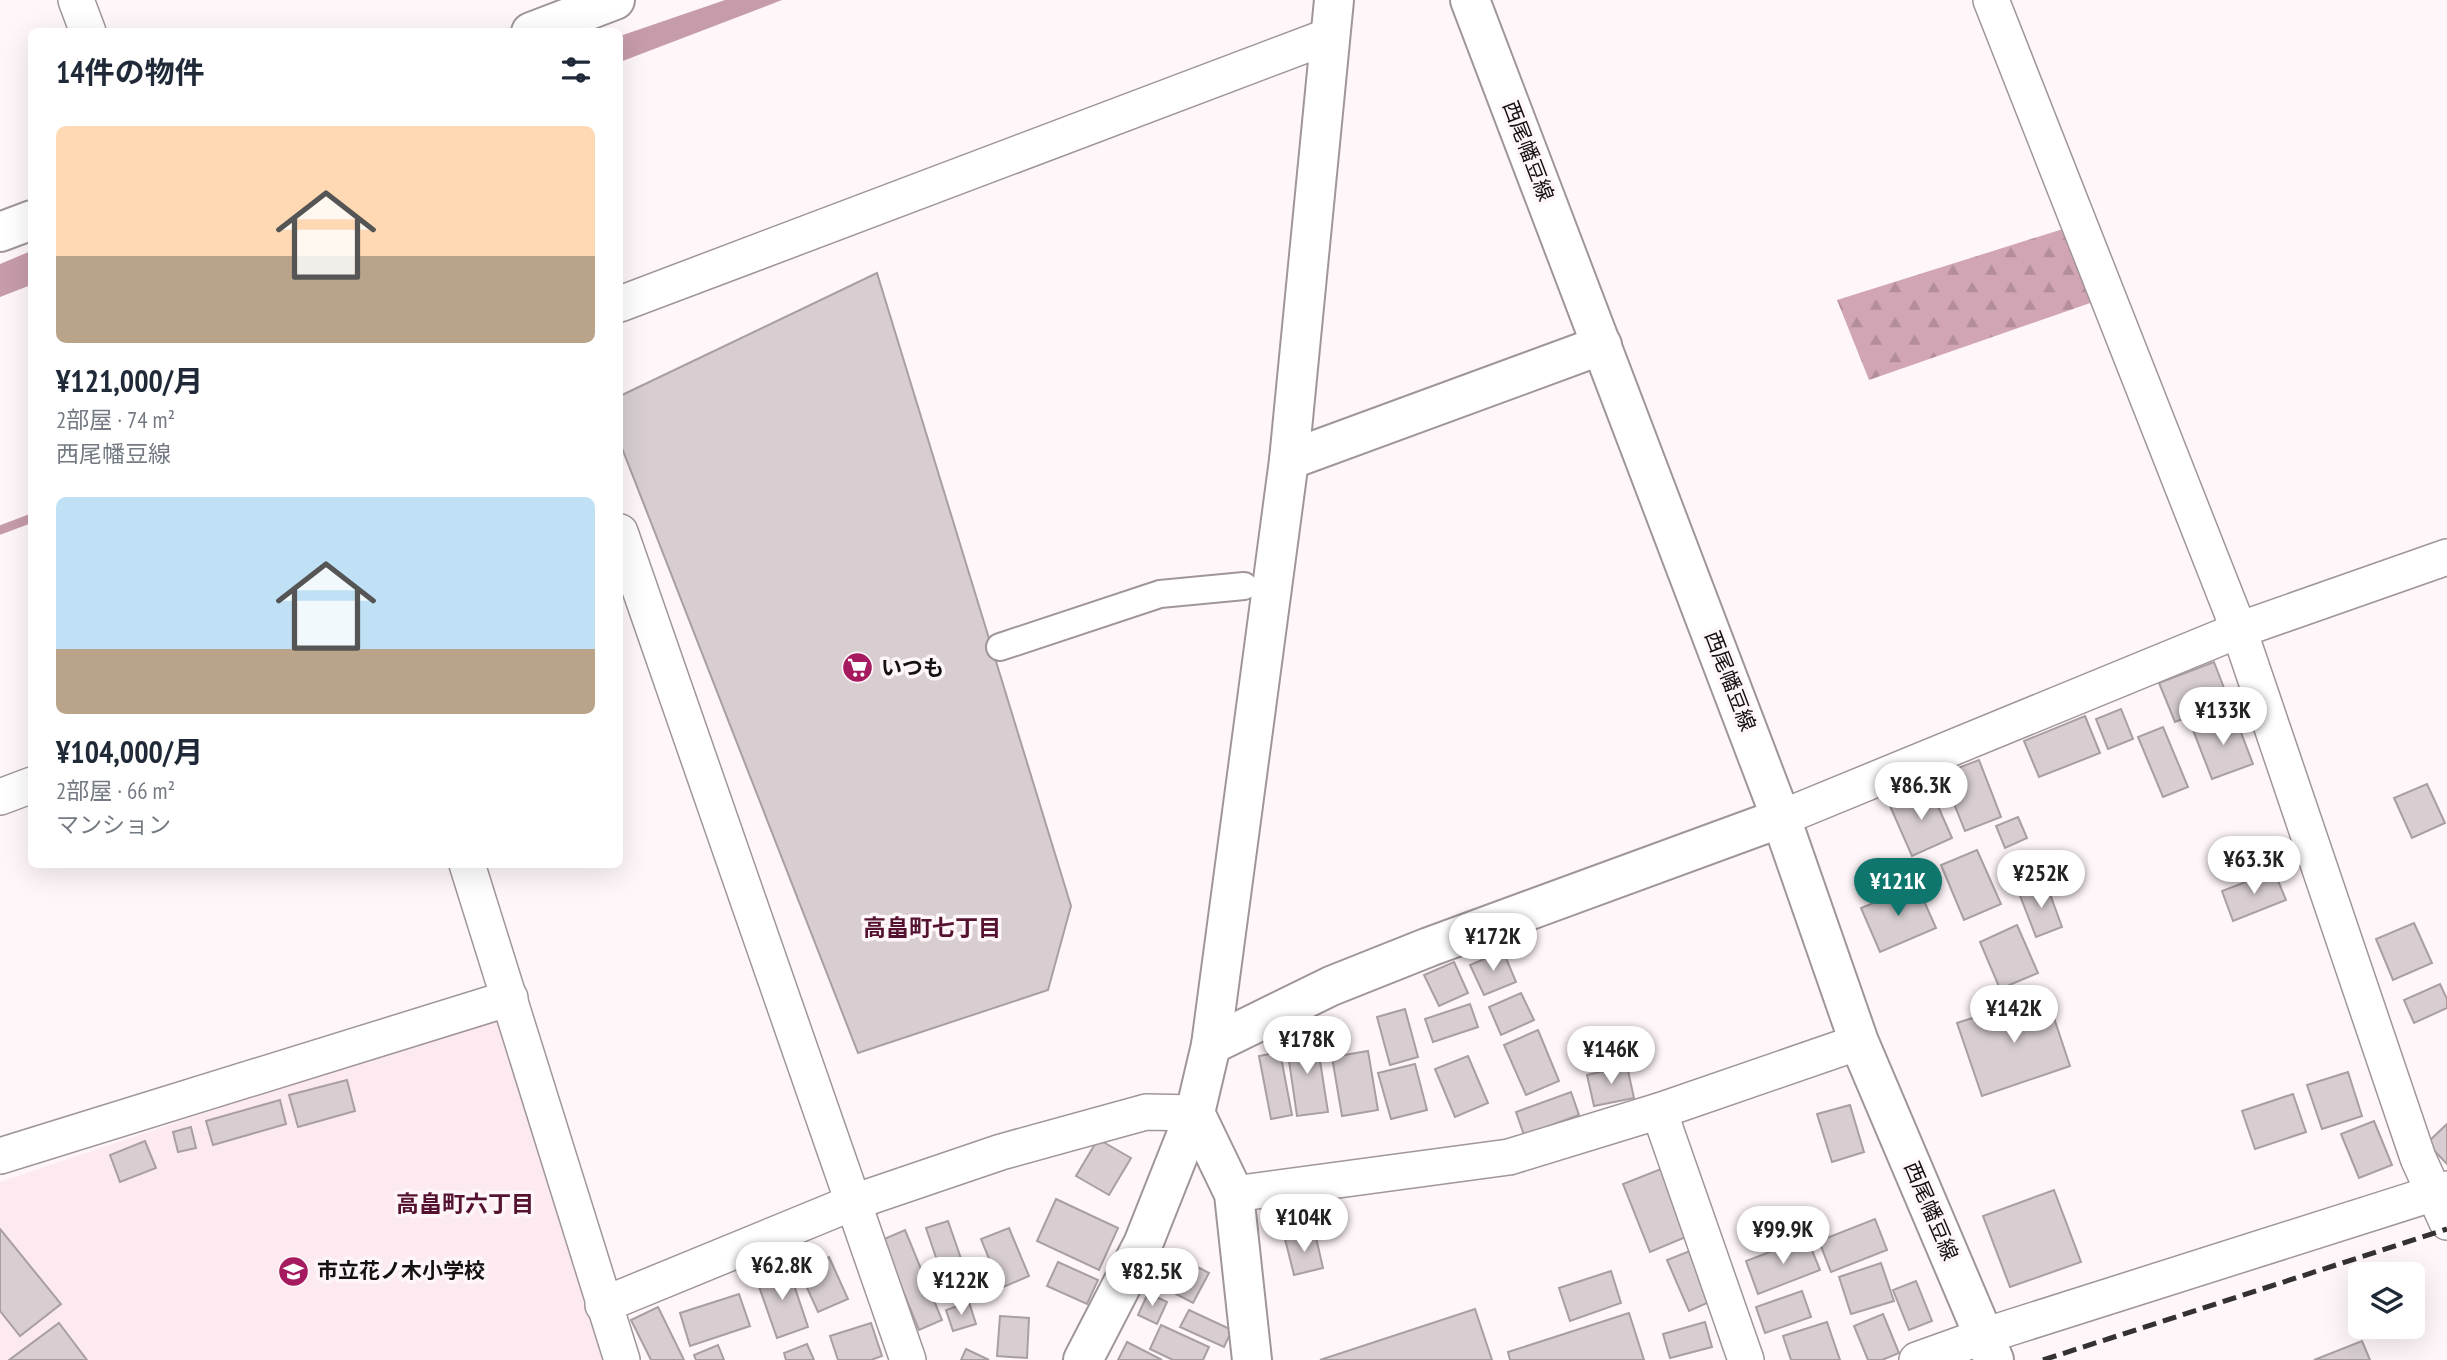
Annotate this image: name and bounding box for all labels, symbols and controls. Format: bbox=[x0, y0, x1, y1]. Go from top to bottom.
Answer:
icon: filters bbox=[557, 51, 595, 89]
text: 14件の物件 bbox=[56, 52, 205, 91]
street label: 西尾幡豆線 bbox=[1497, 97, 1560, 205]
icon: home bbox=[263, 172, 389, 298]
text: ¥121,000/月 bbox=[56, 361, 203, 400]
text: 2部屋 · 74 m² bbox=[56, 405, 175, 434]
text: 西尾幡豆線 bbox=[56, 439, 171, 468]
icon: home bbox=[263, 543, 389, 669]
street label: 西尾幡豆線 bbox=[1699, 627, 1762, 735]
supermarket icon: いつも bbox=[841, 651, 875, 685]
place label: いつも bbox=[881, 654, 944, 681]
pin: ¥133K bbox=[2174, 688, 2272, 747]
text: ¥133K bbox=[2195, 695, 2251, 724]
text: ¥104,000/月 bbox=[56, 732, 203, 771]
pin: ¥86.3K bbox=[1864, 762, 1978, 822]
text: ¥86.3K bbox=[1891, 770, 1951, 799]
text: 2部屋 · 66 m² bbox=[56, 776, 175, 805]
text: マンション bbox=[56, 810, 171, 839]
pin: ¥63.3K bbox=[2197, 836, 2311, 896]
text: ¥63.3K bbox=[2224, 844, 2284, 873]
pin: ¥252K bbox=[1992, 850, 2090, 910]
pin: ¥121K bbox=[1849, 858, 1947, 918]
text: ¥252K bbox=[2013, 858, 2069, 887]
text: ¥121K bbox=[1870, 866, 1926, 895]
district label: 高畠町七丁目 bbox=[863, 913, 1001, 942]
pin: ¥172K bbox=[1444, 914, 1542, 973]
text: ¥172K bbox=[1465, 921, 1521, 950]
pin: ¥142K bbox=[1965, 986, 2063, 1045]
text: ¥142K bbox=[1986, 993, 2042, 1022]
pin: ¥178K bbox=[1258, 1016, 1356, 1076]
text: ¥178K bbox=[1279, 1024, 1335, 1053]
pin: ¥146K bbox=[1562, 1026, 1660, 1086]
text: ¥146K bbox=[1583, 1034, 1639, 1063]
street label: 西尾幡豆線 bbox=[1899, 1157, 1964, 1264]
district label: 高畠町六丁目 bbox=[396, 1189, 534, 1218]
pin: ¥104K bbox=[1255, 1194, 1353, 1254]
text: ¥104K bbox=[1276, 1202, 1332, 1231]
pin: ¥99.9K bbox=[1726, 1206, 1840, 1266]
text: ¥99.9K bbox=[1753, 1214, 1813, 1243]
pin: ¥62.8K bbox=[725, 1242, 839, 1302]
pin: ¥82.5K bbox=[1095, 1248, 1209, 1308]
text: ¥62.8K bbox=[752, 1250, 812, 1279]
school or university icon: 市立花ノ木小学校 bbox=[277, 1254, 311, 1288]
text: ¥82.5K bbox=[1122, 1256, 1182, 1285]
place label: 市立花ノ木小学校 bbox=[317, 1257, 485, 1284]
pin: ¥122K bbox=[912, 1258, 1010, 1317]
map controls bbox=[2348, 1262, 2425, 1339]
button: layers bbox=[2348, 1262, 2425, 1339]
text: ¥122K bbox=[933, 1265, 989, 1294]

